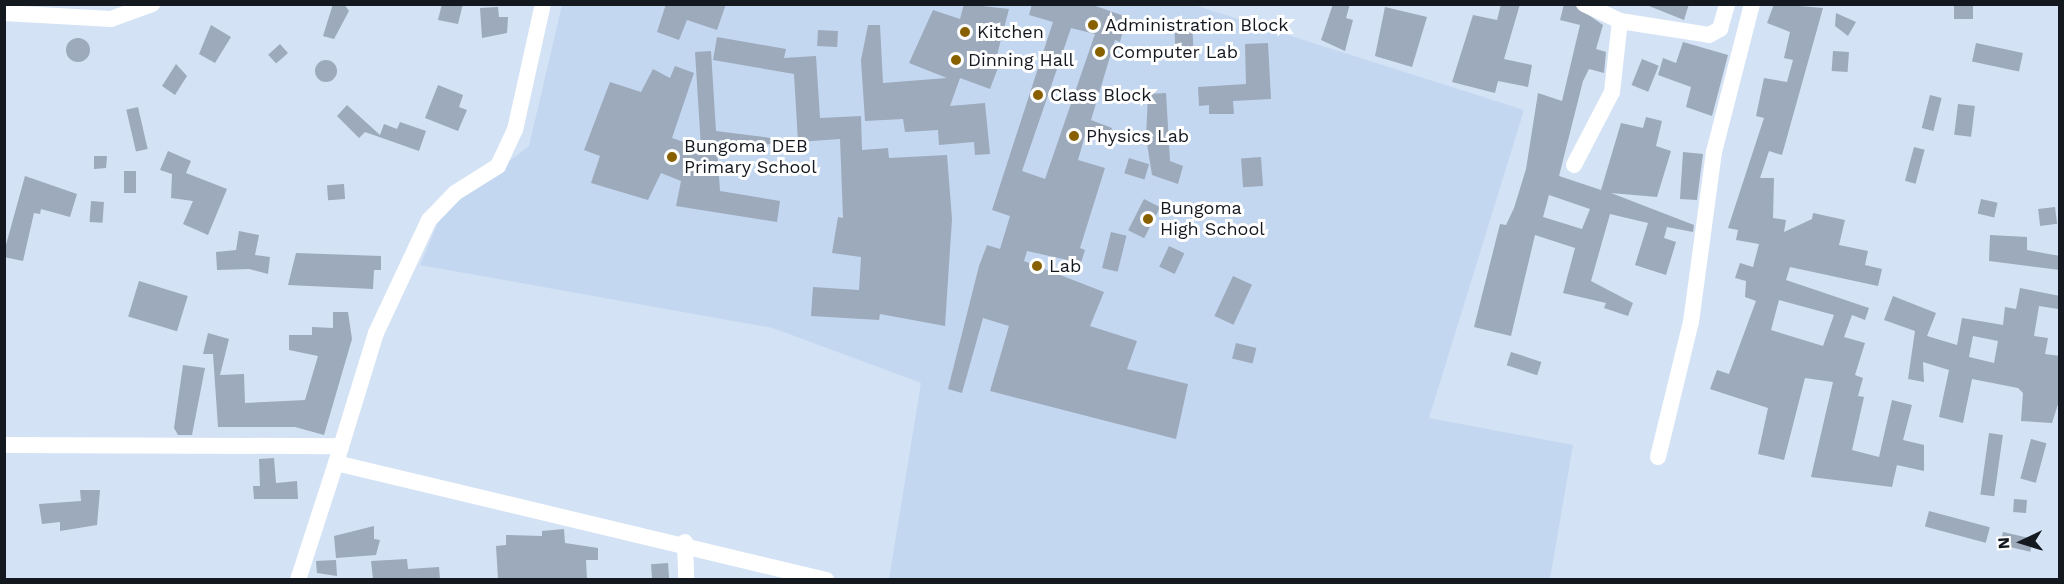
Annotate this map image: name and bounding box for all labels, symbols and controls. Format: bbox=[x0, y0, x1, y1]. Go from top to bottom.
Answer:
place label: Administration Block bbox=[1105, 14, 1289, 36]
marker: Administration Block bbox=[1086, 18, 1100, 32]
place label: Kitchen bbox=[977, 21, 1044, 43]
marker: Kitchen bbox=[958, 25, 972, 39]
place label: Computer Lab bbox=[1112, 41, 1238, 63]
marker: Computer Lab bbox=[1093, 45, 1107, 59]
place label: Dinning Hall bbox=[968, 49, 1074, 71]
marker: Dinning Hall bbox=[949, 53, 963, 67]
place label: Class Block bbox=[1050, 84, 1152, 106]
marker: Class Block bbox=[1031, 88, 1045, 102]
place label: Physics Lab bbox=[1086, 125, 1189, 147]
marker: Physics Lab bbox=[1067, 129, 1081, 143]
place label: Bungoma DEB Primary School bbox=[684, 136, 817, 178]
marker: Bungoma DEB Primary School bbox=[665, 150, 679, 164]
place label: Bungoma High School bbox=[1160, 198, 1265, 240]
marker: Bungoma High School bbox=[1141, 212, 1155, 226]
place label: Lab bbox=[1049, 255, 1081, 277]
marker: Lab bbox=[1030, 259, 1044, 273]
north arrow bbox=[1992, 512, 2052, 572]
text: N bbox=[1994, 537, 2013, 550]

